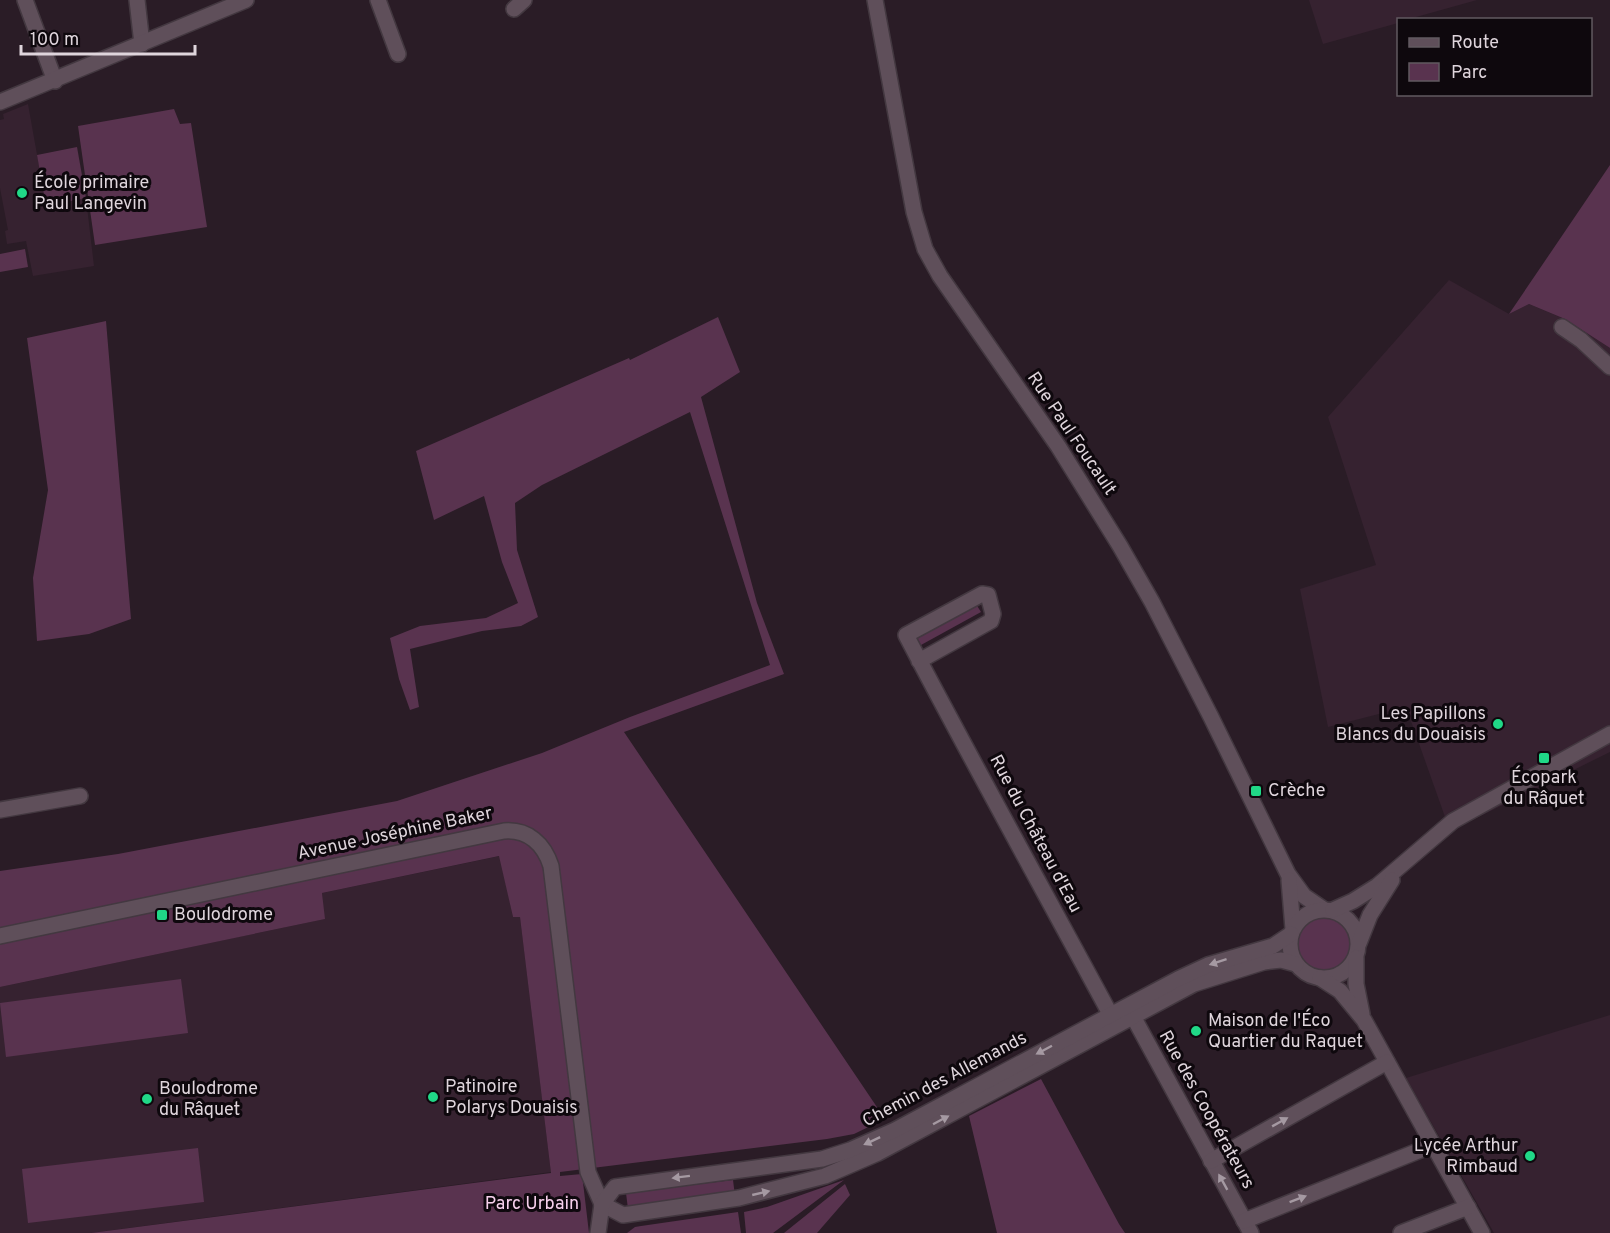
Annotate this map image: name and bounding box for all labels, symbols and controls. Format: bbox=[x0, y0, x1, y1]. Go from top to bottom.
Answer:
scale bar bbox=[21, 18, 195, 56]
legend bbox=[1397, 18, 1592, 96]
text: 100 m bbox=[30, 29, 79, 52]
text: Route bbox=[1451, 32, 1499, 55]
text: Parc bbox=[1451, 62, 1487, 85]
place label: École primaire Paul Langevin bbox=[34, 170, 149, 216]
marker: École primaire Paul Langevin bbox=[15, 186, 29, 200]
street label: Rue Paul Foucault bbox=[1021, 368, 1121, 500]
place label: Les Papillons Blancs du Douaisis bbox=[1336, 703, 1486, 747]
marker: Les Papillons Blancs du Douaisis bbox=[1491, 717, 1505, 731]
street label: Rue du Château d'Eau bbox=[984, 751, 1086, 917]
marker: Écopark du Râquet bbox=[1537, 751, 1551, 765]
place label: Écopark du Râquet bbox=[1503, 765, 1585, 811]
place label: Crèche bbox=[1268, 780, 1325, 803]
marker: Crèche bbox=[1249, 784, 1263, 798]
street label: Avenue Joséphine Baker bbox=[295, 802, 495, 866]
place label: Boulodrome bbox=[174, 904, 273, 927]
marker: Boulodrome bbox=[155, 908, 169, 922]
one-way arrow bbox=[1209, 958, 1227, 968]
place label: Maison de l'Éco Quartier du Raquet bbox=[1208, 1008, 1363, 1054]
marker: Maison de l'Éco Quartier du Raquet bbox=[1189, 1024, 1203, 1038]
street label: Chemin des Allemands bbox=[859, 1027, 1031, 1133]
street label: Rue des Coopérateurs bbox=[1153, 1027, 1259, 1193]
one-way arrow bbox=[1035, 1045, 1052, 1055]
place label: Patinoire Polarys Douaisis bbox=[445, 1076, 578, 1120]
place label: Boulodrome du Râquet bbox=[159, 1078, 258, 1122]
marker: Patinoire Polarys Douaisis bbox=[426, 1090, 440, 1104]
marker: Boulodrome du Râquet bbox=[140, 1092, 154, 1106]
one-way arrow bbox=[933, 1115, 950, 1125]
one-way arrow bbox=[1272, 1117, 1289, 1127]
place label: Lycée Arthur Rimbaud bbox=[1414, 1135, 1518, 1179]
one-way arrow bbox=[863, 1137, 880, 1146]
marker: Lycée Arthur Rimbaud bbox=[1523, 1149, 1537, 1163]
one-way arrow bbox=[671, 1173, 690, 1182]
one-way arrow bbox=[1218, 1173, 1228, 1190]
one-way arrow bbox=[752, 1188, 770, 1198]
park label: Parc Urbain bbox=[485, 1193, 579, 1216]
one-way arrow bbox=[1290, 1193, 1308, 1203]

